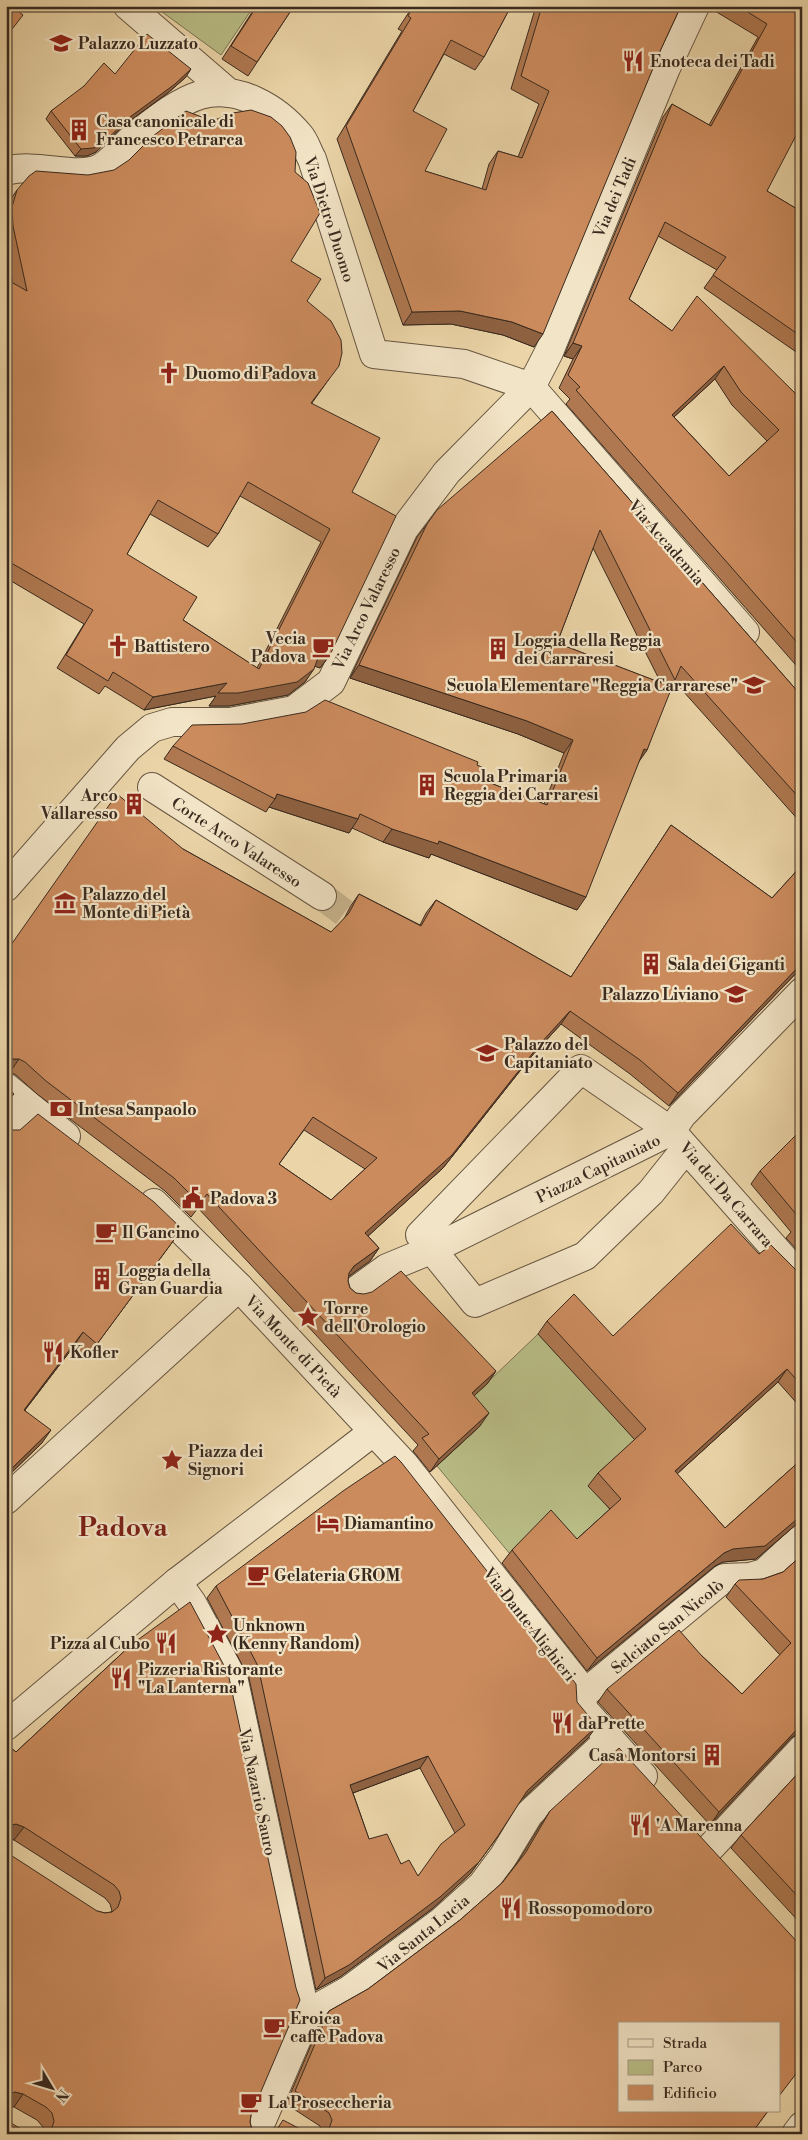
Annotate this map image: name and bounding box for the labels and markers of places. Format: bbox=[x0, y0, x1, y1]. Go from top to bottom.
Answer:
school or university icon: Palazzo Luzzato bbox=[48, 30, 74, 56]
place label: Palazzo Luzzato bbox=[78, 34, 198, 54]
restaurant icon: Enoteca dei Tadi bbox=[620, 48, 646, 74]
place label: Enoteca dei Tadi bbox=[650, 52, 775, 72]
place label: Casa canonicale di Francesco Petrarca bbox=[96, 112, 244, 150]
building icon: Casa canonicale di Francesco Petrarca bbox=[66, 117, 92, 143]
church icon: Duomo di Padova bbox=[156, 360, 182, 386]
place label: Duomo di Padova bbox=[185, 364, 317, 384]
place label: Vecia Padova bbox=[251, 629, 306, 667]
place label: Loggia della Reggia dei Carraresi bbox=[514, 631, 662, 669]
church icon: Battistero bbox=[105, 633, 131, 659]
cafe icon: Vecia Padova bbox=[310, 634, 336, 660]
building icon: Loggia della Reggia dei Carraresi bbox=[485, 636, 511, 662]
place label: Battistero bbox=[134, 637, 210, 657]
school or university icon: Scuola Elementare "Reggia Carrarese" bbox=[741, 672, 767, 698]
place label: Scuola Elementare "Reggia Carrarese" bbox=[447, 676, 738, 696]
place label: Scuola Primaria Reggia dei Carraresi bbox=[444, 767, 598, 805]
building icon: Scuola Primaria Reggia dei Carraresi bbox=[414, 772, 440, 798]
place label: Arco Vallaresso bbox=[40, 786, 118, 824]
building icon: Arco Vallaresso bbox=[121, 791, 147, 817]
place label: Palazzo del Monte di Pietà bbox=[82, 885, 191, 923]
museum icon: Palazzo del Monte di Pietà bbox=[52, 890, 78, 916]
building icon: Sala dei Giganti bbox=[638, 951, 664, 977]
place label: Sala dei Giganti bbox=[668, 955, 785, 975]
school or university icon: Palazzo Liviano bbox=[723, 981, 749, 1007]
place label: Palazzo Liviano bbox=[602, 985, 719, 1005]
place label: Palazzo del Capitaniato bbox=[504, 1035, 593, 1073]
school or university icon: Palazzo del Capitaniato bbox=[474, 1040, 500, 1066]
bank icon: Intesa Sanpaolo bbox=[48, 1096, 74, 1122]
place label: Intesa Sanpaolo bbox=[78, 1100, 197, 1120]
public building icon: Padova 3 bbox=[180, 1185, 206, 1211]
place label: Padova 3 bbox=[210, 1189, 278, 1209]
cafe icon: Il Gancino bbox=[93, 1219, 119, 1245]
place label: Il Gancino bbox=[122, 1223, 200, 1243]
place label: Loggia della Gran Guardia bbox=[118, 1261, 223, 1299]
building icon: Loggia della Gran Guardia bbox=[89, 1266, 115, 1292]
place label: Torre dell'Orologio bbox=[324, 1299, 426, 1337]
place icon: Torre dell'Orologio bbox=[295, 1304, 321, 1330]
restaurant icon: Kofler bbox=[40, 1339, 66, 1365]
place label: Kofler bbox=[70, 1343, 119, 1363]
place label: Piazza dei Signori bbox=[188, 1442, 263, 1480]
place icon: Piazza dei Signori bbox=[159, 1447, 185, 1473]
hotel icon: Diamantino bbox=[315, 1510, 341, 1536]
place label: Diamantino bbox=[344, 1514, 434, 1534]
cafe icon: Gelateria GROM bbox=[245, 1562, 271, 1588]
place label: Gelateria GROM bbox=[274, 1566, 401, 1586]
place label: Unknown (Kenny Random) bbox=[233, 1616, 359, 1654]
place icon: Unknown (Kenny Random) bbox=[204, 1621, 230, 1647]
restaurant icon: Pizza al Cubo bbox=[153, 1630, 179, 1656]
place label: Pizza al Cubo bbox=[50, 1634, 150, 1654]
place label: Pizzeria Ristorante "La Lanterna" bbox=[138, 1660, 283, 1698]
restaurant icon: Pizzeria Ristorante "La Lanterna" bbox=[108, 1665, 134, 1691]
restaurant icon: daPrette bbox=[549, 1710, 575, 1736]
place label: daPrette bbox=[578, 1714, 645, 1734]
building icon: Casa Montorsi bbox=[699, 1742, 725, 1768]
place label: Casa Montorsi bbox=[589, 1746, 696, 1766]
restaurant icon: 'A Marenna bbox=[627, 1812, 653, 1838]
place label: 'A Marenna bbox=[656, 1816, 743, 1836]
restaurant icon: Rossopomodoro bbox=[498, 1895, 524, 1921]
place label: Rossopomodoro bbox=[528, 1899, 653, 1919]
place label: Eroica caffè Padova bbox=[290, 2009, 384, 2047]
cafe icon: Eroica caffè Padova bbox=[261, 2014, 287, 2040]
cafe icon: La Proseccheria bbox=[238, 2089, 264, 2115]
place label: La Proseccheria bbox=[268, 2093, 392, 2113]

